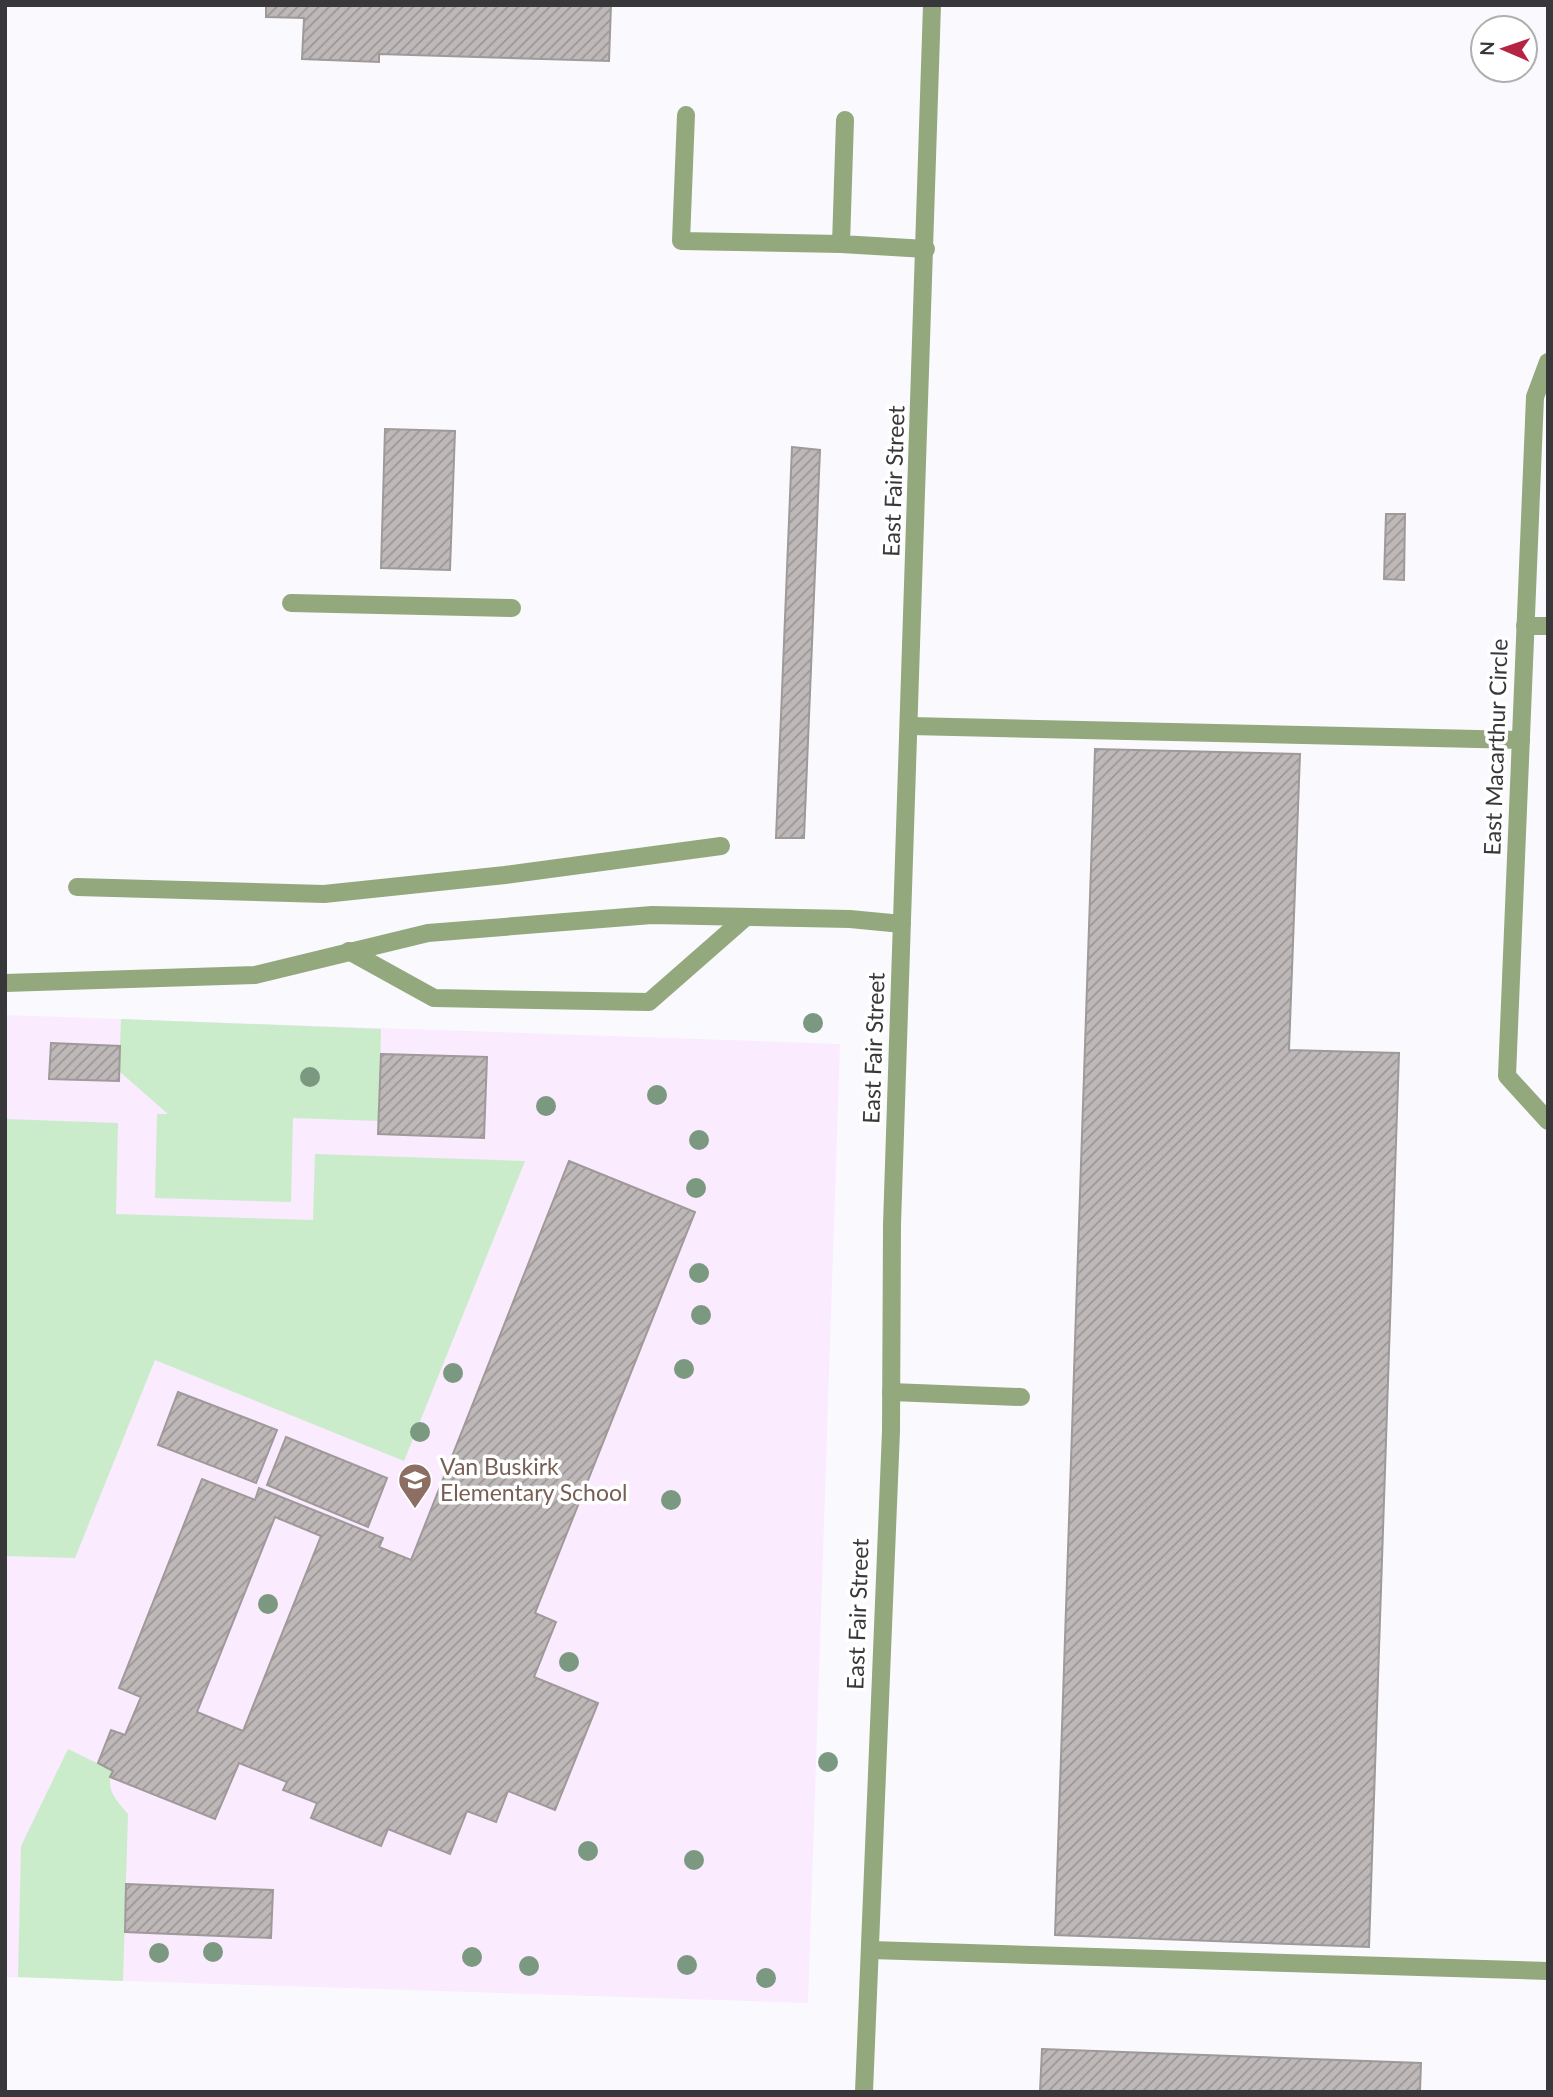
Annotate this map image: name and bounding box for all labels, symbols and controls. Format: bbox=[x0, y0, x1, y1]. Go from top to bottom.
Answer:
north arrow bbox=[1469, 14, 1539, 84]
text: N bbox=[1475, 41, 1498, 56]
street label: East Fair Street bbox=[876, 404, 910, 557]
street label: East Macarthur Circle bbox=[1477, 638, 1513, 856]
street label: East Fair Street bbox=[856, 971, 890, 1124]
place label: Van Buskirk Elementary School bbox=[440, 1452, 627, 1506]
school or university icon: Van Buskirk Elementary School bbox=[396, 1461, 434, 1510]
street label: East Fair Street bbox=[840, 1537, 874, 1690]

